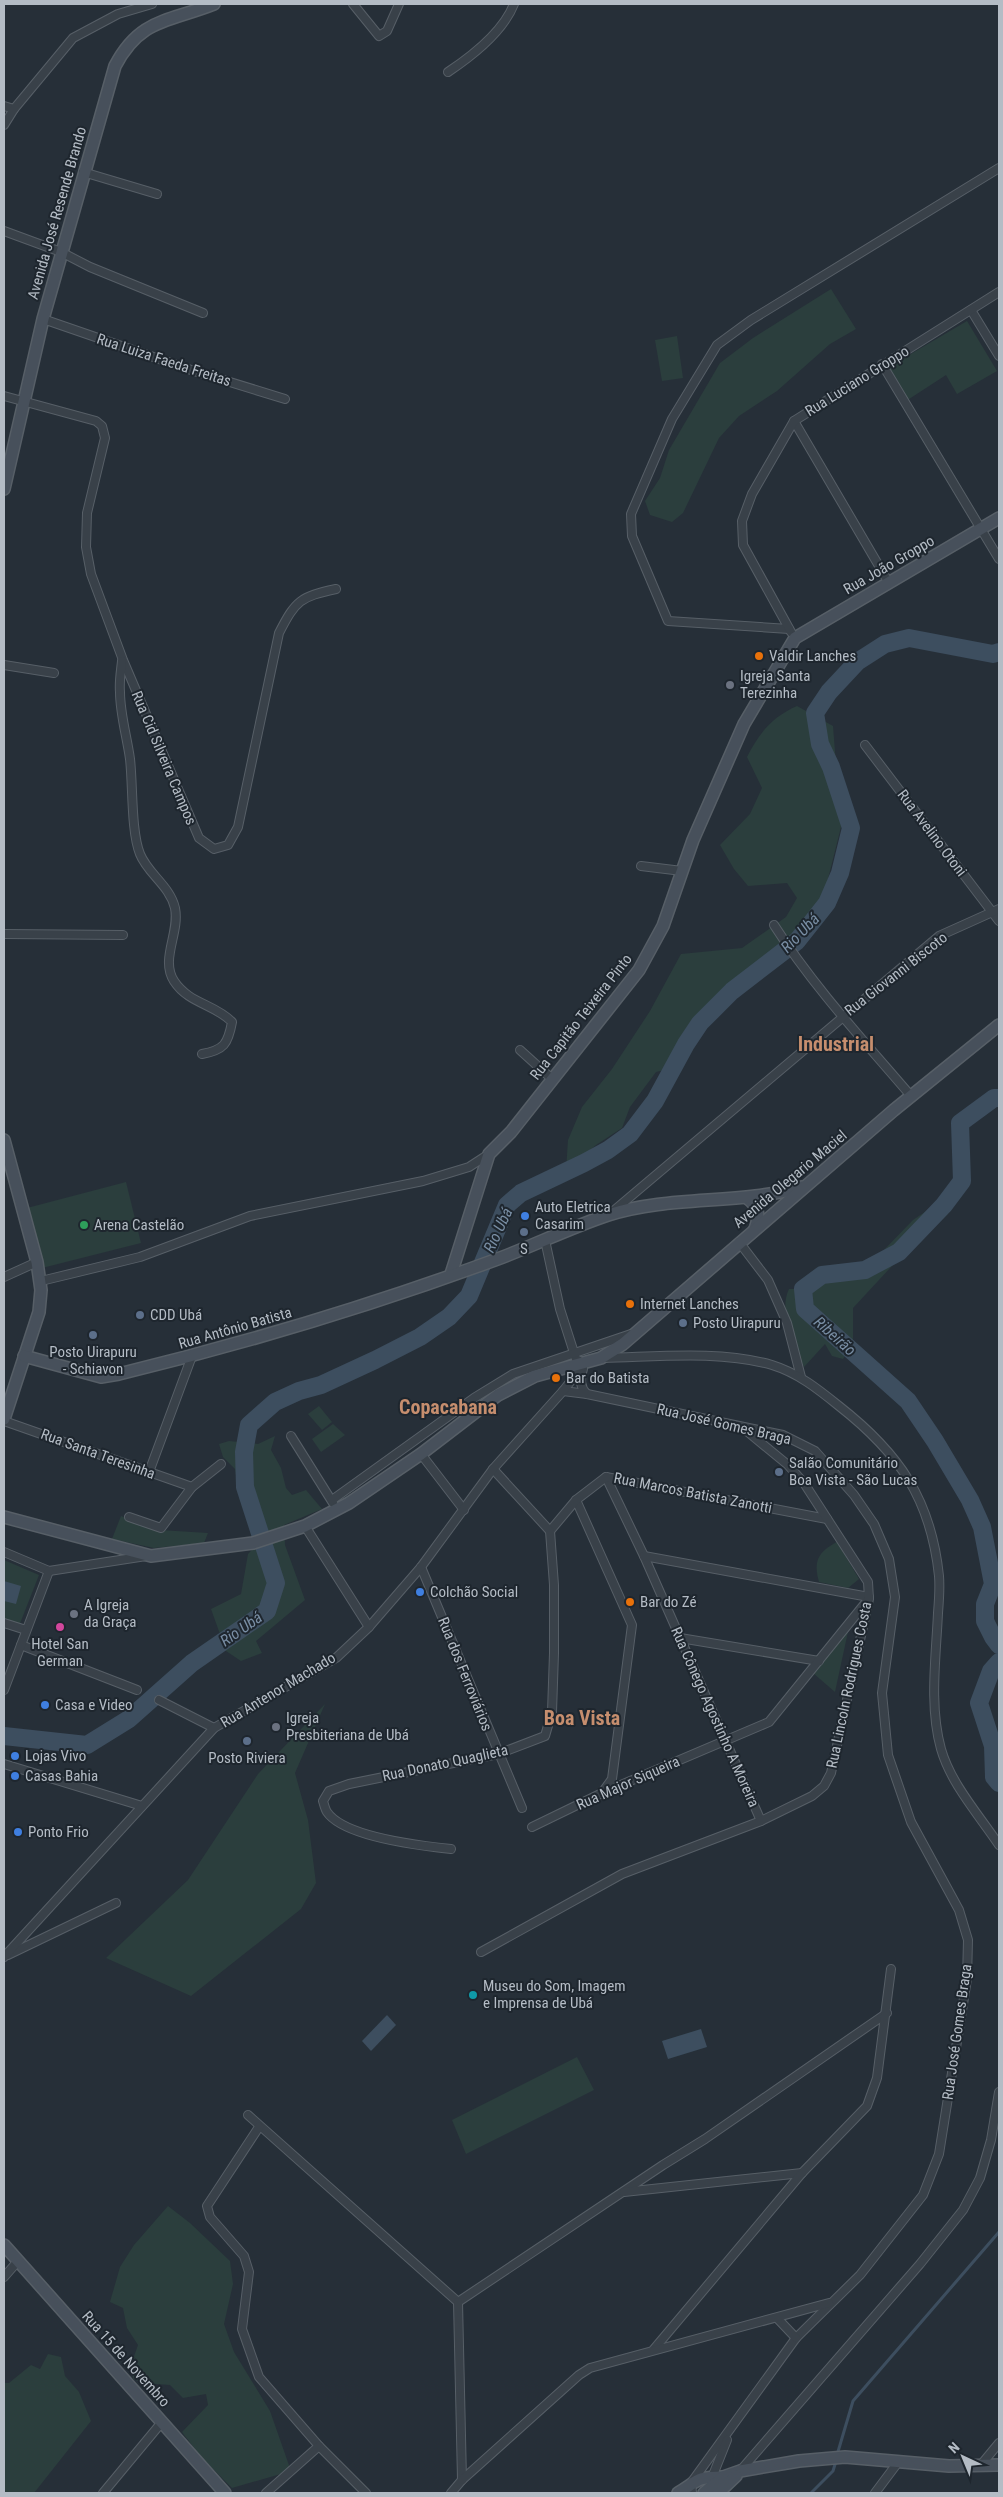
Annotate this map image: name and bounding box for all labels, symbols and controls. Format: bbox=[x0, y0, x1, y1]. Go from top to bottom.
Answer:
street label: Avenida José Resende Brando bbox=[24, 125, 90, 301]
street label: Rua Luiza Faeda Freitas bbox=[95, 330, 234, 390]
street label: Rua Luciano Groppo bbox=[802, 342, 912, 420]
street label: Rua João Groppo bbox=[840, 532, 938, 598]
place label: Valdir Lanches bbox=[769, 647, 856, 665]
marker: Valdir Lanches bbox=[753, 650, 765, 662]
place label: Igreja Santa Terezinha bbox=[740, 667, 810, 702]
marker: Igreja Santa Terezinha bbox=[724, 679, 736, 691]
street label: Rua Cid Silveira Campos bbox=[128, 688, 200, 828]
street label: Rua Avelino Otoni bbox=[893, 786, 971, 880]
water label: Rio Ubá bbox=[777, 909, 824, 957]
street label: Rua Giovanni Biscoto bbox=[841, 928, 951, 1020]
street label: Rua Capitão Teixeira Pinto bbox=[526, 950, 636, 1084]
district label: Industrial bbox=[798, 1032, 874, 1056]
street label: Avenida Olegario Maciel bbox=[730, 1126, 850, 1232]
place label: Auto Eletrica Casarim bbox=[535, 1198, 611, 1233]
water label: Rio Ubá bbox=[479, 1204, 517, 1255]
marker: Auto Eletrica Casarim bbox=[519, 1210, 531, 1222]
place label: Arena Castelão bbox=[94, 1216, 184, 1234]
marker: Arena Castelão bbox=[78, 1219, 90, 1231]
marker: S bbox=[518, 1226, 530, 1238]
place label: S bbox=[520, 1240, 528, 1258]
place label: Internet Lanches bbox=[640, 1295, 739, 1313]
marker: Internet Lanches bbox=[624, 1298, 636, 1310]
street label: Rua Antônio Batista bbox=[176, 1303, 294, 1353]
place label: CDD Ubá bbox=[150, 1306, 202, 1324]
marker: CDD Ubá bbox=[134, 1309, 146, 1321]
water label: Ribeirão bbox=[810, 1312, 860, 1360]
place label: Posto Uirapuru bbox=[693, 1314, 781, 1332]
marker: Posto Uirapuru bbox=[677, 1317, 689, 1329]
marker: Posto Uirapuru - Schiavon bbox=[87, 1329, 99, 1341]
place label: Posto Uirapuru - Schiavon bbox=[49, 1343, 137, 1378]
place label: Bar do Batista bbox=[566, 1369, 650, 1387]
marker: Bar do Batista bbox=[550, 1372, 562, 1384]
district label: Copacabana bbox=[399, 1395, 497, 1419]
street label: Rua José Gomes Braga bbox=[655, 1400, 793, 1448]
street label: Rua Santa Teresinha bbox=[38, 1425, 158, 1483]
place label: Salão Comunitário Boa Vista - São Lucas bbox=[789, 1454, 917, 1489]
marker: Salão Comunitário Boa Vista - São Lucas bbox=[773, 1466, 785, 1478]
street label: Rua Marcos Batista Zanotti bbox=[612, 1469, 774, 1517]
place label: Colchão Social bbox=[430, 1583, 518, 1601]
marker: Colchão Social bbox=[414, 1586, 426, 1598]
place label: Bar do Zé bbox=[640, 1593, 697, 1611]
place label: A Igreja da Graça bbox=[84, 1596, 137, 1631]
marker: Bar do Zé bbox=[624, 1596, 636, 1608]
street label: Rua Lincoln Rodrigues Costa bbox=[823, 1600, 875, 1770]
water label: Rio Ubá bbox=[216, 1607, 266, 1650]
marker: A Igreja da Graça bbox=[68, 1608, 80, 1620]
street label: Rua dos Ferroviários bbox=[434, 1615, 496, 1734]
marker: Hotel San German bbox=[54, 1621, 66, 1633]
street label: Rua Cônego Agostinho A Moreira bbox=[667, 1624, 763, 1810]
place label: Hotel San German bbox=[31, 1635, 89, 1670]
street label: Rua Antenor Machado bbox=[217, 1649, 339, 1731]
place label: Casa e Video bbox=[55, 1696, 132, 1714]
marker: Casa e Video bbox=[39, 1699, 51, 1711]
district label: Boa Vista bbox=[544, 1706, 620, 1730]
place label: Igreja Presbiteriana de Ubá bbox=[286, 1709, 409, 1744]
marker: Igreja Presbiteriana de Ubá bbox=[270, 1721, 282, 1733]
marker: Posto Riviera bbox=[241, 1735, 253, 1747]
street label: Rua Donato Quaglieta bbox=[381, 1741, 509, 1785]
place label: Lojas Vivo bbox=[25, 1747, 86, 1765]
place label: Posto Riviera bbox=[208, 1749, 286, 1767]
marker: Lojas Vivo bbox=[9, 1750, 21, 1762]
street label: Rua Major Siqueira bbox=[574, 1752, 682, 1814]
place label: Casas Bahia bbox=[25, 1767, 98, 1785]
marker: Casas Bahia bbox=[9, 1770, 21, 1782]
place label: Ponto Frio bbox=[28, 1823, 89, 1841]
marker: Ponto Frio bbox=[12, 1826, 24, 1838]
street label: Rua José Gomes Braga bbox=[939, 1963, 975, 2101]
place label: Museu do Som, Imagem e Imprensa de Ubá bbox=[483, 1977, 626, 2012]
marker: Museu do Som, Imagem e Imprensa de Ubá bbox=[467, 1989, 479, 2001]
street label: Rua 15 de Novembro bbox=[78, 2307, 174, 2411]
north arrow bbox=[938, 2432, 988, 2482]
text: N bbox=[945, 2439, 963, 2456]

